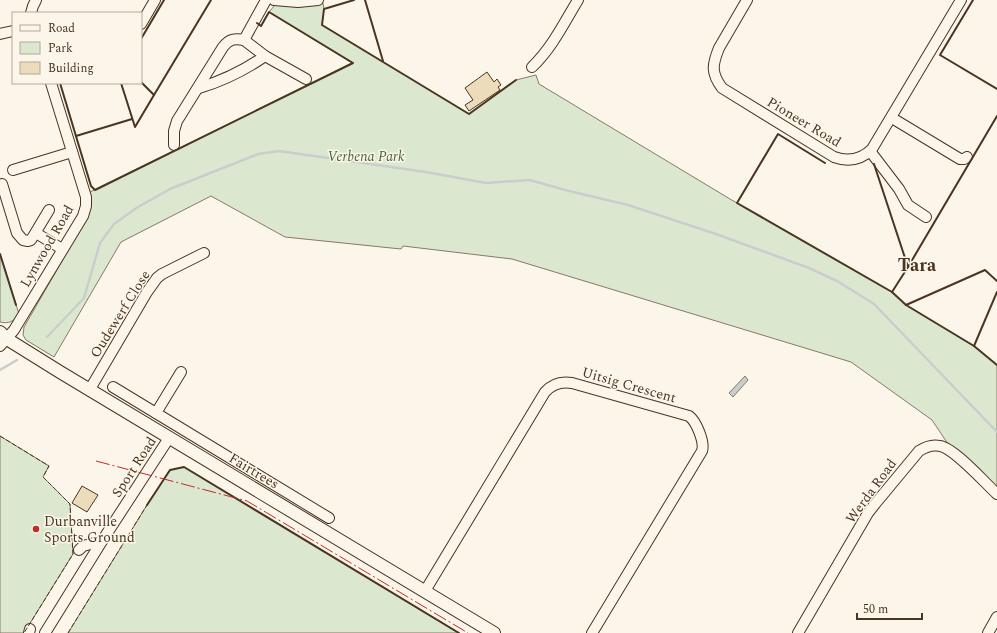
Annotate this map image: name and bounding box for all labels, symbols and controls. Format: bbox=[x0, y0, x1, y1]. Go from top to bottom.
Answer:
legend bbox=[12, 12, 142, 84]
text: Road bbox=[48, 19, 75, 38]
text: Park bbox=[48, 39, 73, 58]
text: Building bbox=[48, 59, 94, 78]
street label: Pioneer Road bbox=[763, 92, 845, 153]
park label: Verbena Park bbox=[328, 146, 405, 167]
street label: Lynwood Road bbox=[15, 201, 79, 291]
district label: Tara bbox=[898, 252, 937, 279]
street label: Oudewerf Close bbox=[85, 266, 155, 362]
street label: Uitsig Crescent bbox=[579, 362, 679, 409]
street label: Sport Road bbox=[107, 432, 162, 501]
street label: Fairtrees bbox=[225, 448, 283, 494]
street label: Werda Road bbox=[840, 454, 902, 528]
place label: Durbanville Sports Ground bbox=[44, 511, 135, 548]
marker: Durbanville Sports Ground bbox=[31, 524, 41, 534]
scale bar bbox=[857, 595, 922, 621]
text: 50 m bbox=[863, 600, 888, 619]

